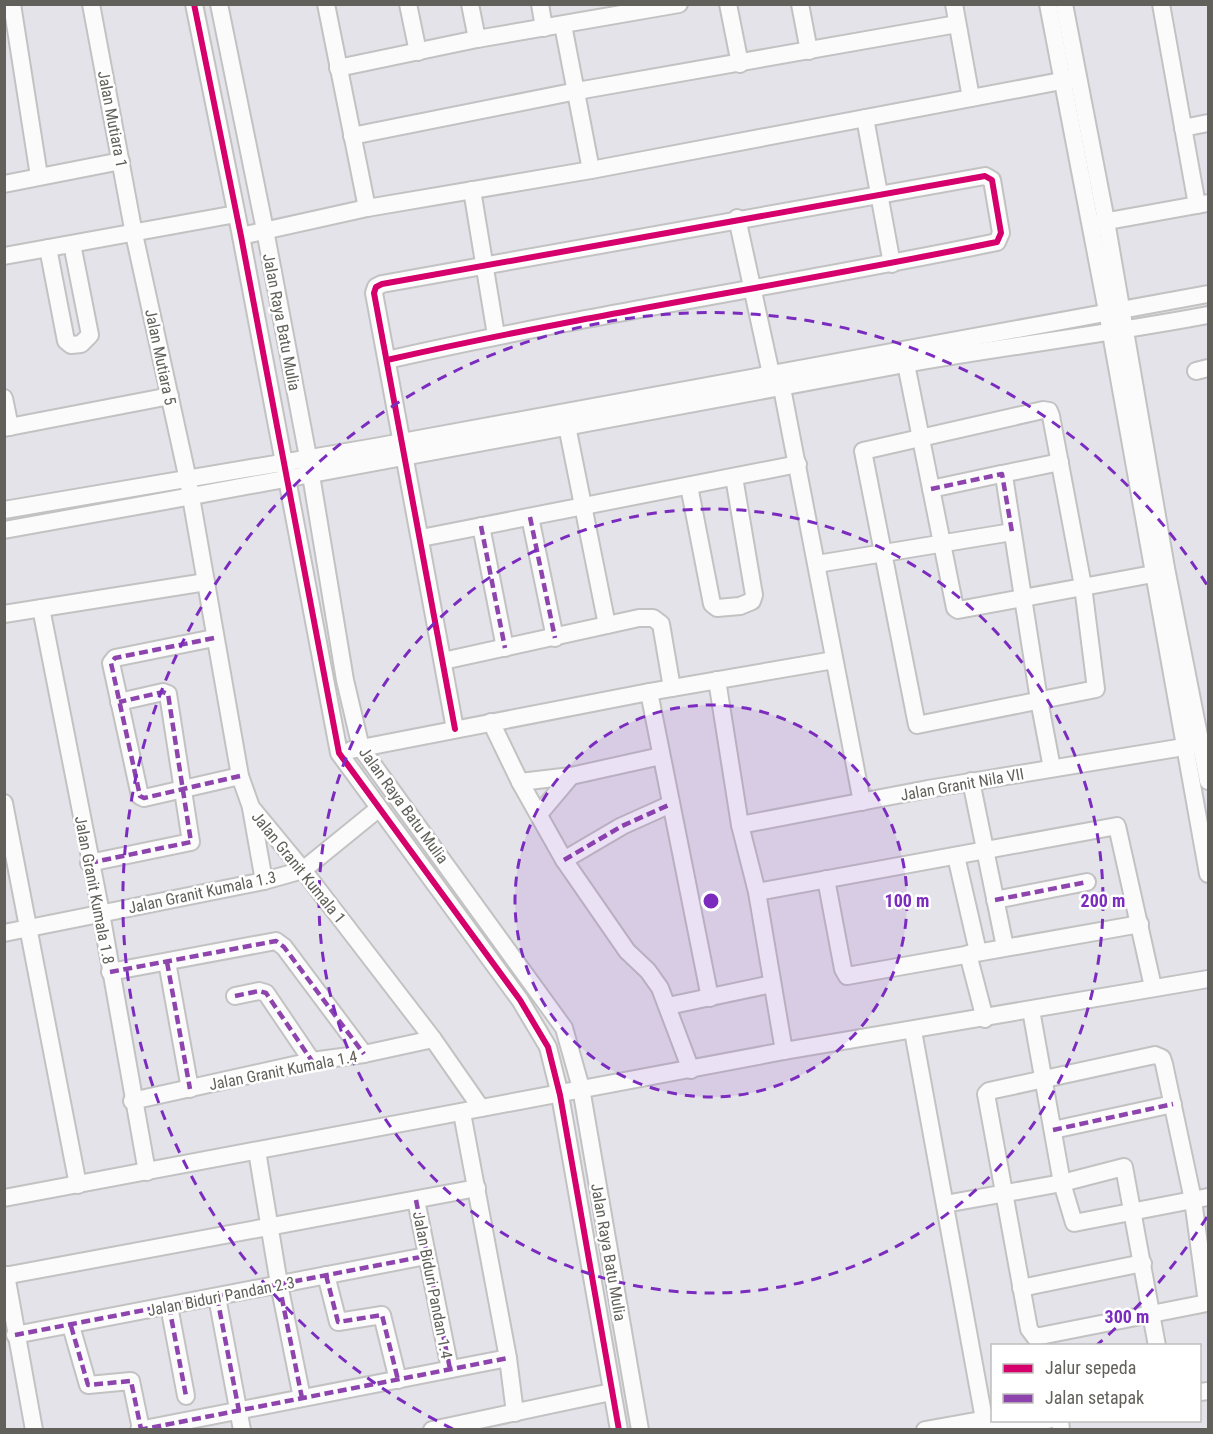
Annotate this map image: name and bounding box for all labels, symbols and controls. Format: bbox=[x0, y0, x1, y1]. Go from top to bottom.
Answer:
street label: Jalan Mutiara 1 bbox=[94, 69, 131, 169]
street label: Jalan Raya Batu Mulia bbox=[259, 252, 304, 392]
street label: Jalan Mutiara 5 bbox=[141, 307, 180, 407]
street label: Jalan Raya Batu Mulia bbox=[355, 743, 452, 867]
street label: Jalan Granit Nila VII bbox=[899, 764, 1025, 805]
street label: Jalan Granit Kumala 1 bbox=[248, 807, 350, 927]
street label: Jalan Granit Kumala 1.8 bbox=[71, 814, 118, 966]
street label: Jalan Granit Kumala 1.3 bbox=[126, 868, 278, 917]
text: 100 m bbox=[885, 890, 929, 911]
text: 200 m bbox=[1081, 890, 1125, 911]
centre of rings bbox=[701, 891, 721, 911]
street label: Jalan Granit Kumala 1.4 bbox=[207, 1047, 359, 1094]
street label: Jalan Raya Batu Mulia bbox=[587, 1182, 630, 1322]
street label: Jalan Biduri Pandan 1.4 bbox=[409, 1210, 456, 1360]
street label: Jalan Biduri Pandan 2.3 bbox=[146, 1273, 296, 1320]
text: 300 m bbox=[1105, 1306, 1149, 1327]
legend bbox=[991, 1344, 1201, 1422]
text: Jalur sepeda bbox=[1045, 1357, 1136, 1378]
text: Jalan setapak bbox=[1045, 1387, 1144, 1408]

